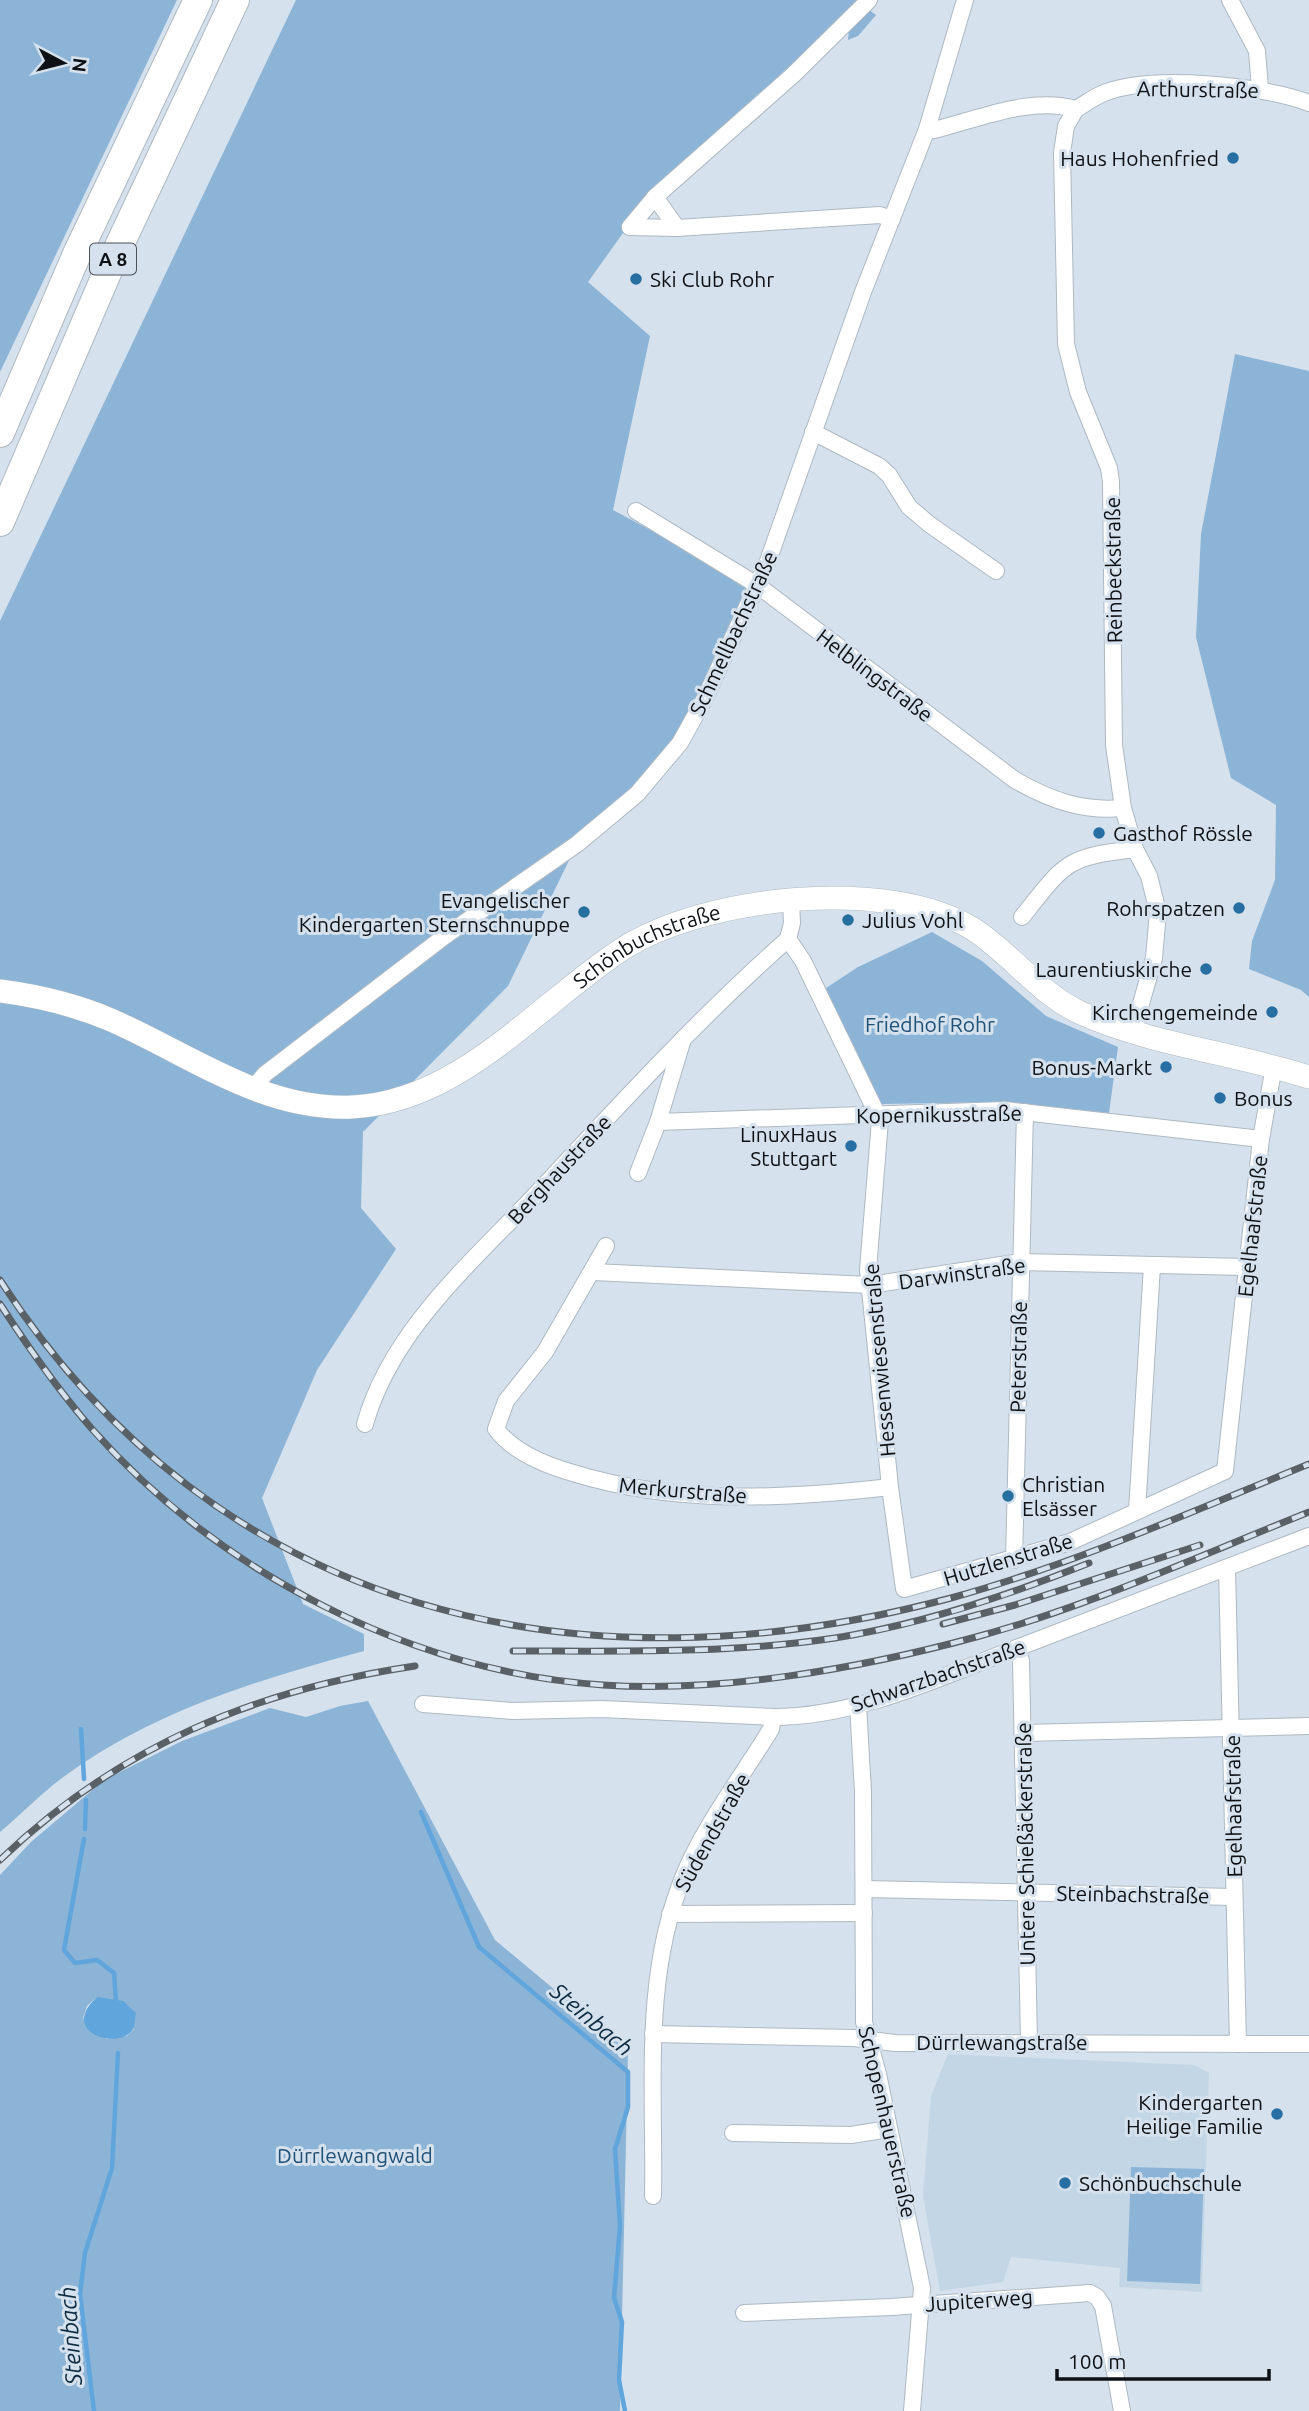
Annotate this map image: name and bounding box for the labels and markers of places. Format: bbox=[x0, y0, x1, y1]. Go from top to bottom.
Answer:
place label: Haus Hohenfried bbox=[1060, 146, 1219, 170]
marker: Haus Hohenfried bbox=[1225, 150, 1241, 166]
place label: Ski Club Rohr bbox=[650, 267, 774, 291]
marker: Ski Club Rohr bbox=[628, 271, 644, 287]
place label: Gasthof Rössle bbox=[1113, 821, 1253, 845]
marker: Gasthof Rössle bbox=[1091, 825, 1107, 841]
place label: Evangelischer Kindergarten Sternschnuppe bbox=[299, 888, 570, 936]
place label: Rohrspatzen bbox=[1106, 896, 1225, 920]
marker: Rohrspatzen bbox=[1231, 900, 1247, 916]
marker: Evangelischer Kindergarten Sternschnuppe bbox=[576, 904, 592, 920]
place label: Julius Vohl bbox=[862, 908, 963, 932]
marker: Julius Vohl bbox=[840, 912, 856, 928]
place label: Laurentiuskirche bbox=[1036, 957, 1192, 981]
marker: Laurentiuskirche bbox=[1198, 961, 1214, 977]
place label: Kirchengemeinde bbox=[1092, 1000, 1258, 1024]
marker: Kirchengemeinde bbox=[1264, 1004, 1280, 1020]
place label: Bonus-Markt bbox=[1031, 1055, 1152, 1079]
marker: Bonus-Markt bbox=[1158, 1059, 1174, 1075]
place label: Bonus bbox=[1234, 1086, 1293, 1110]
marker: Bonus bbox=[1212, 1090, 1228, 1106]
place label: LinuxHaus Stuttgart bbox=[740, 1122, 837, 1170]
marker: LinuxHaus Stuttgart bbox=[843, 1138, 859, 1154]
place label: Christian Elsässer bbox=[1022, 1472, 1105, 1520]
marker: Christian Elsässer bbox=[1000, 1488, 1016, 1504]
place label: Kindergarten Heilige Familie bbox=[1126, 2090, 1263, 2138]
marker: Kindergarten Heilige Familie bbox=[1269, 2106, 1285, 2122]
place label: Schönbuchschule bbox=[1079, 2171, 1242, 2195]
marker: Schönbuchschule bbox=[1057, 2175, 1073, 2191]

